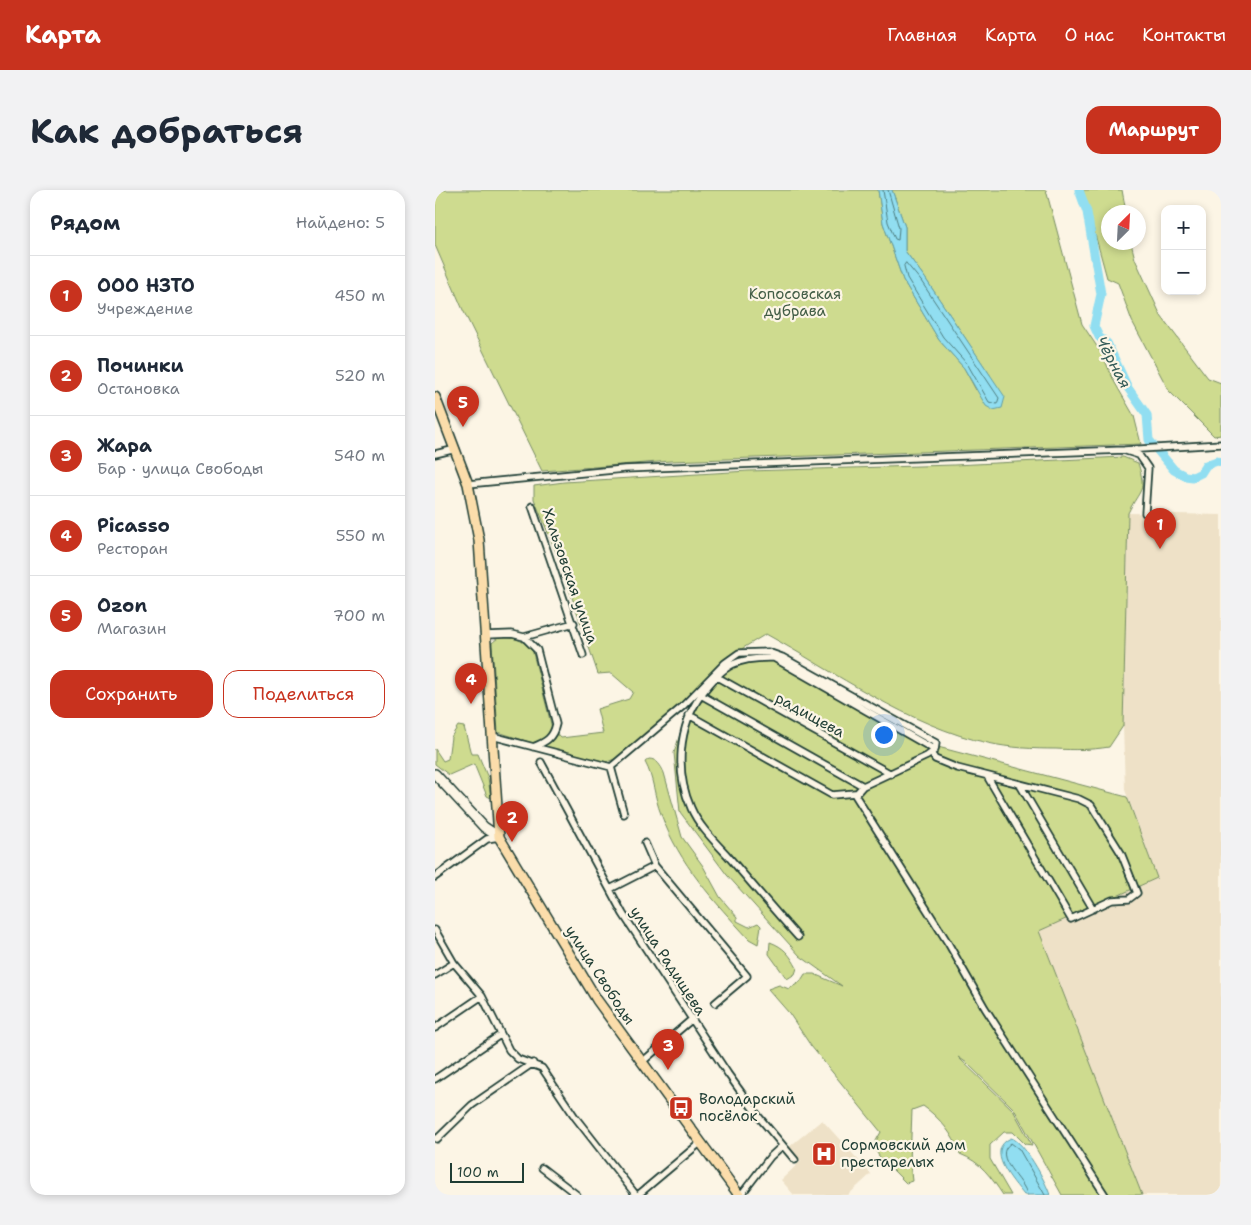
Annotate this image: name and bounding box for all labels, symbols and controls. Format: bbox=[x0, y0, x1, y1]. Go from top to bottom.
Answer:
text: Карта bbox=[25, 19, 101, 51]
text: Главная bbox=[887, 23, 957, 47]
text: Карта bbox=[985, 23, 1037, 47]
text: О нас bbox=[1065, 23, 1114, 47]
text: Контакты bbox=[1142, 23, 1226, 47]
button: Маршрут bbox=[1086, 106, 1221, 154]
text: Как добраться bbox=[30, 107, 303, 154]
north arrow bbox=[1101, 205, 1146, 250]
map controls bbox=[1161, 205, 1206, 295]
button: + bbox=[1161, 205, 1206, 250]
text: Рядом bbox=[50, 209, 120, 237]
text: Найдено: 5 bbox=[296, 212, 385, 233]
button: − bbox=[1161, 250, 1206, 295]
text: ООО НЗТО bbox=[97, 273, 195, 298]
park label: Копосовская дубрава bbox=[749, 284, 841, 321]
text: 1 bbox=[62, 285, 70, 306]
text: 450 m bbox=[334, 285, 385, 306]
text: Учреждение bbox=[97, 298, 193, 319]
water label: Чёрная bbox=[1091, 333, 1136, 392]
text: Починки bbox=[97, 353, 184, 378]
text: 2 bbox=[60, 365, 72, 386]
text: 520 m bbox=[335, 365, 385, 386]
text: Остановка bbox=[97, 378, 180, 399]
pin: 5 bbox=[447, 386, 479, 427]
text: Жара bbox=[97, 433, 152, 458]
text: 3 bbox=[60, 445, 72, 466]
text: 540 m bbox=[334, 445, 385, 466]
text: Бар · улица Свободы bbox=[97, 458, 264, 479]
street label: Хальзовская улица bbox=[537, 506, 603, 647]
pin: 1 bbox=[1144, 508, 1176, 549]
text: Picasso bbox=[97, 513, 170, 538]
text: 4 bbox=[60, 525, 72, 546]
text: 550 m bbox=[336, 525, 385, 546]
text: Ресторан bbox=[97, 538, 168, 559]
text: Ozon bbox=[97, 593, 147, 618]
text: 5 bbox=[61, 605, 71, 626]
text: 700 m bbox=[333, 605, 385, 626]
text: Магазин bbox=[97, 618, 166, 639]
pin: 4 bbox=[455, 663, 487, 704]
button: Сохранить bbox=[50, 670, 213, 718]
button: Поделиться bbox=[223, 670, 385, 718]
street label: радищева bbox=[772, 688, 849, 743]
your location bbox=[871, 722, 897, 748]
pin: 2 bbox=[496, 801, 528, 842]
street label: улица Радищева bbox=[625, 903, 711, 1020]
street label: улица Свободы bbox=[561, 922, 639, 1028]
pin: 3 bbox=[652, 1029, 684, 1070]
place label: Володарский посёлок bbox=[699, 1089, 795, 1126]
bus stop icon: Володарский посёлок bbox=[668, 1095, 694, 1121]
place label: Сормовский дом престарелых bbox=[841, 1135, 966, 1172]
hospital icon: Сормовский дом престарелых bbox=[811, 1141, 837, 1167]
scale bar bbox=[450, 1160, 524, 1183]
text: 100 m bbox=[457, 1163, 499, 1181]

